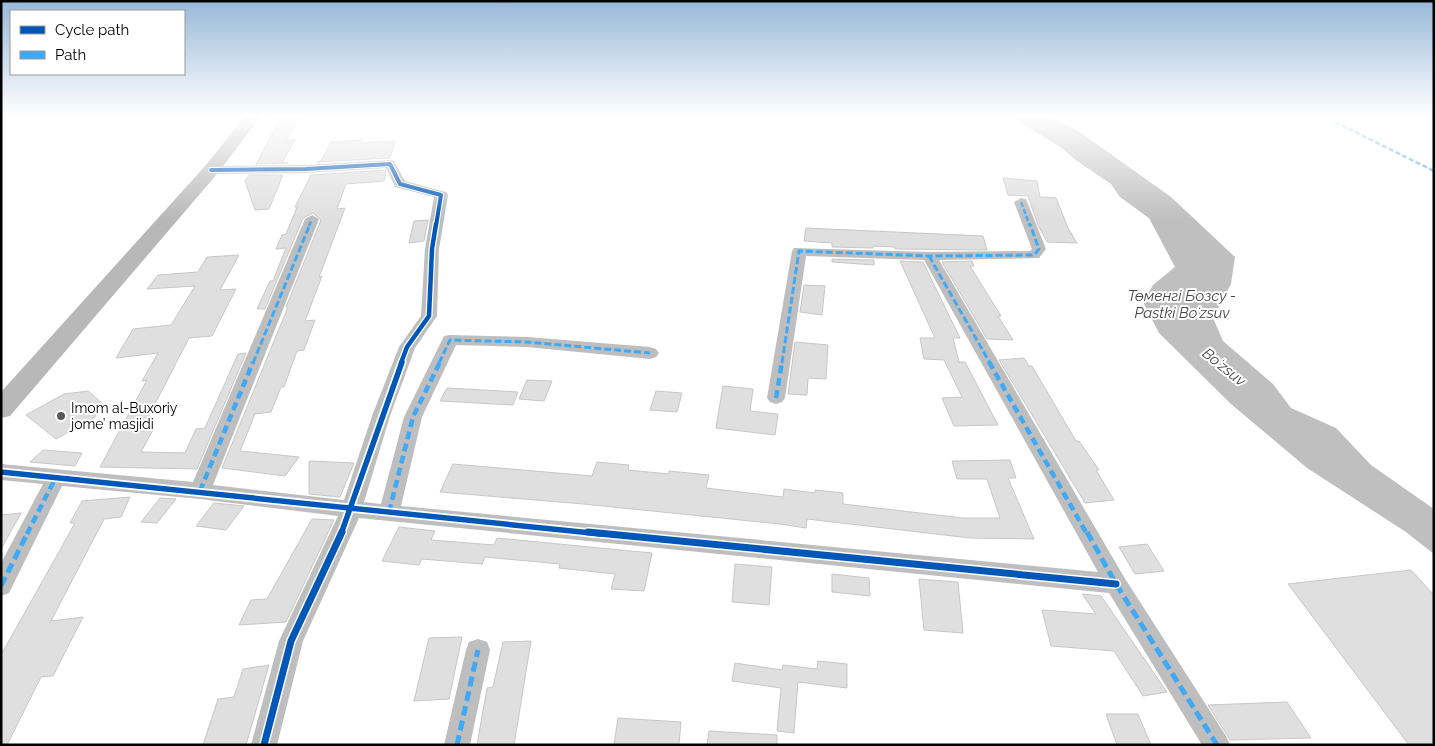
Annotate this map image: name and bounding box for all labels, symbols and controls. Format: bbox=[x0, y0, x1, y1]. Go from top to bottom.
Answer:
legend bbox=[10, 10, 185, 75]
text: Cycle path bbox=[55, 21, 129, 39]
text: Path bbox=[55, 46, 86, 64]
water label: Төменгі Бозсу - Pastki Boʻzsuv bbox=[1128, 287, 1236, 322]
water label: Boʻzsuv bbox=[1199, 344, 1250, 390]
place label: Imom al-Buxoriy jome’ masjidi bbox=[69, 400, 178, 432]
marker: Imom al-Buxoriy jome’ masjidi bbox=[55, 410, 67, 422]

